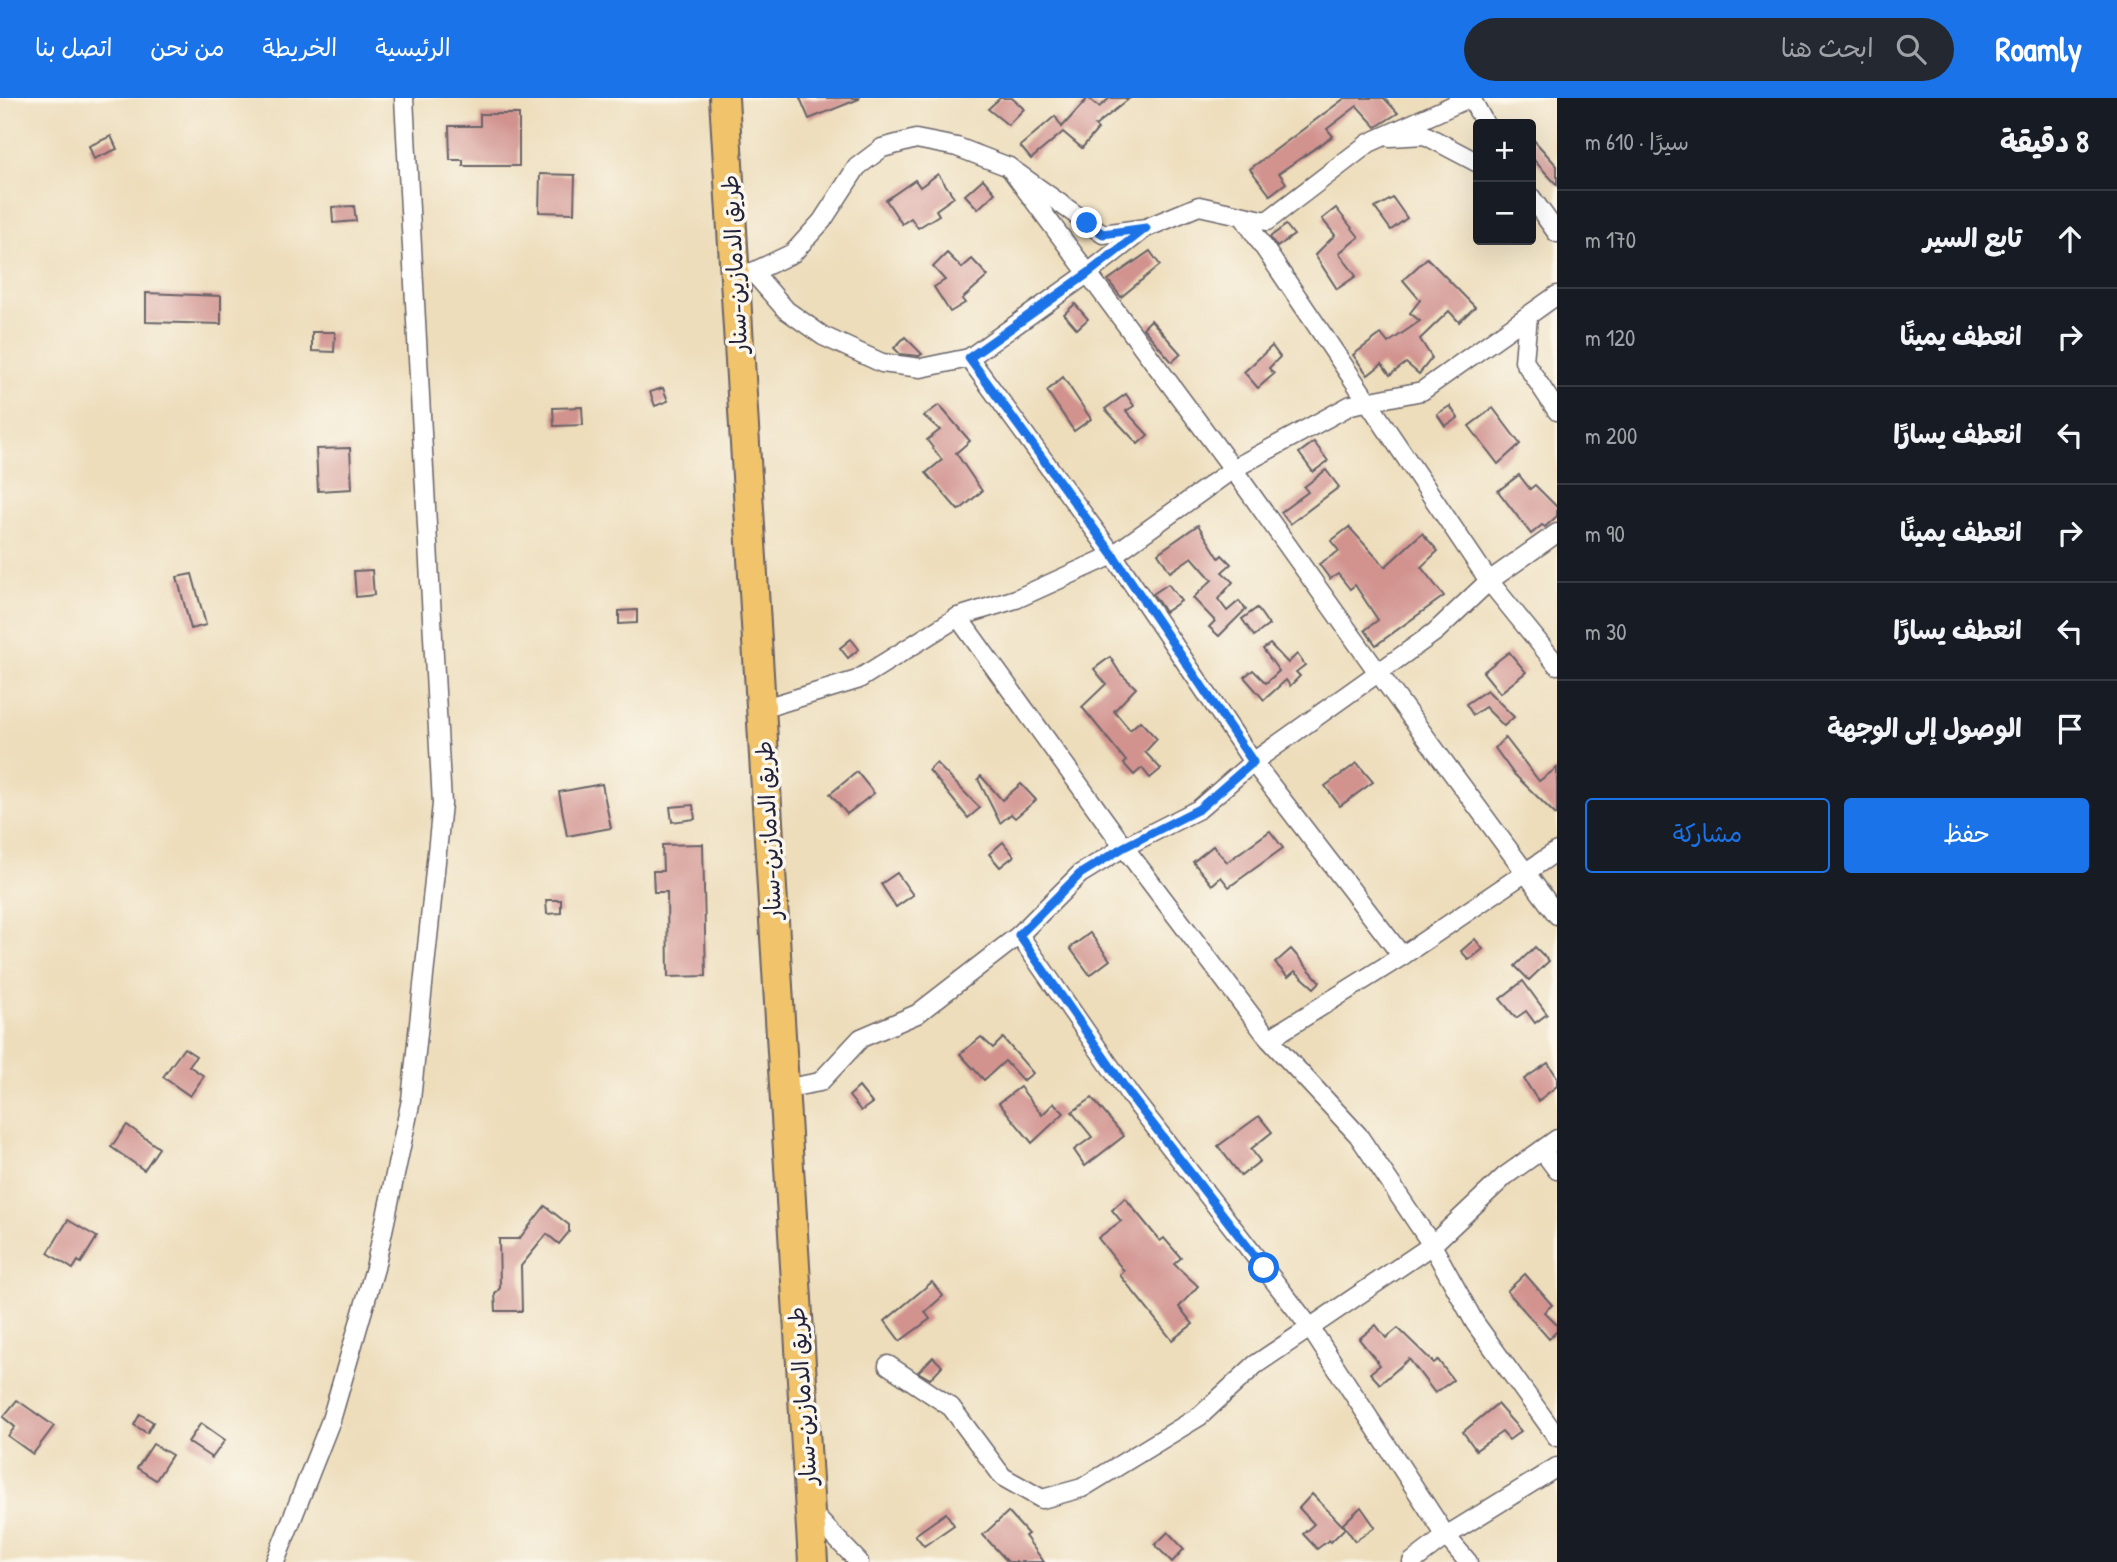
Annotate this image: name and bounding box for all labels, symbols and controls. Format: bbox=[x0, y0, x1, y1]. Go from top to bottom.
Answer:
search box bbox=[1464, 18, 1954, 81]
text: Roamly bbox=[1996, 27, 2082, 71]
text: ابحث هنا bbox=[1781, 30, 1874, 65]
icon: search bbox=[1892, 30, 1930, 68]
text: اتصل بنا bbox=[35, 31, 112, 63]
text: من نحن bbox=[150, 31, 224, 63]
text: الخريطة bbox=[262, 31, 337, 63]
text: الرئيسية bbox=[375, 31, 451, 63]
map controls bbox=[1473, 119, 1536, 245]
button: + bbox=[1473, 119, 1536, 182]
text: 8 دقيقة bbox=[2000, 121, 2089, 161]
text: سيرًا · 610 m bbox=[1585, 126, 1689, 157]
street label: طريق الدمازين-سنار bbox=[714, 174, 754, 356]
button: − bbox=[1473, 182, 1536, 245]
route end bbox=[1071, 207, 1102, 238]
text: تابع السير bbox=[1923, 220, 2022, 255]
icon: ahead bbox=[2051, 220, 2089, 258]
text: 170 m bbox=[1585, 224, 1636, 255]
text: انعطف يمينًا bbox=[1900, 318, 2022, 353]
icon: right bbox=[2051, 318, 2089, 356]
text: 120 m bbox=[1585, 322, 1635, 353]
text: انعطف يسارًا bbox=[1893, 416, 2022, 451]
icon: left bbox=[2051, 416, 2089, 454]
text: 200 m bbox=[1585, 420, 1637, 451]
text: انعطف يمينًا bbox=[1900, 514, 2022, 549]
icon: right bbox=[2051, 514, 2089, 552]
text: 90 m bbox=[1585, 518, 1625, 549]
text: انعطف يسارًا bbox=[1893, 612, 2022, 647]
icon: left bbox=[2051, 612, 2089, 650]
text: 30 m bbox=[1585, 616, 1627, 647]
text: الوصول إلى الوجهة bbox=[1827, 710, 2022, 745]
icon: arrive bbox=[2051, 710, 2089, 748]
street label: طريق الدمازين-سنار bbox=[748, 740, 788, 922]
button: مشاركة bbox=[1585, 798, 1830, 873]
button: حفظ bbox=[1844, 798, 2089, 873]
route start bbox=[1248, 1252, 1279, 1283]
street label: طريق الدمازين-سنار bbox=[780, 1306, 824, 1488]

